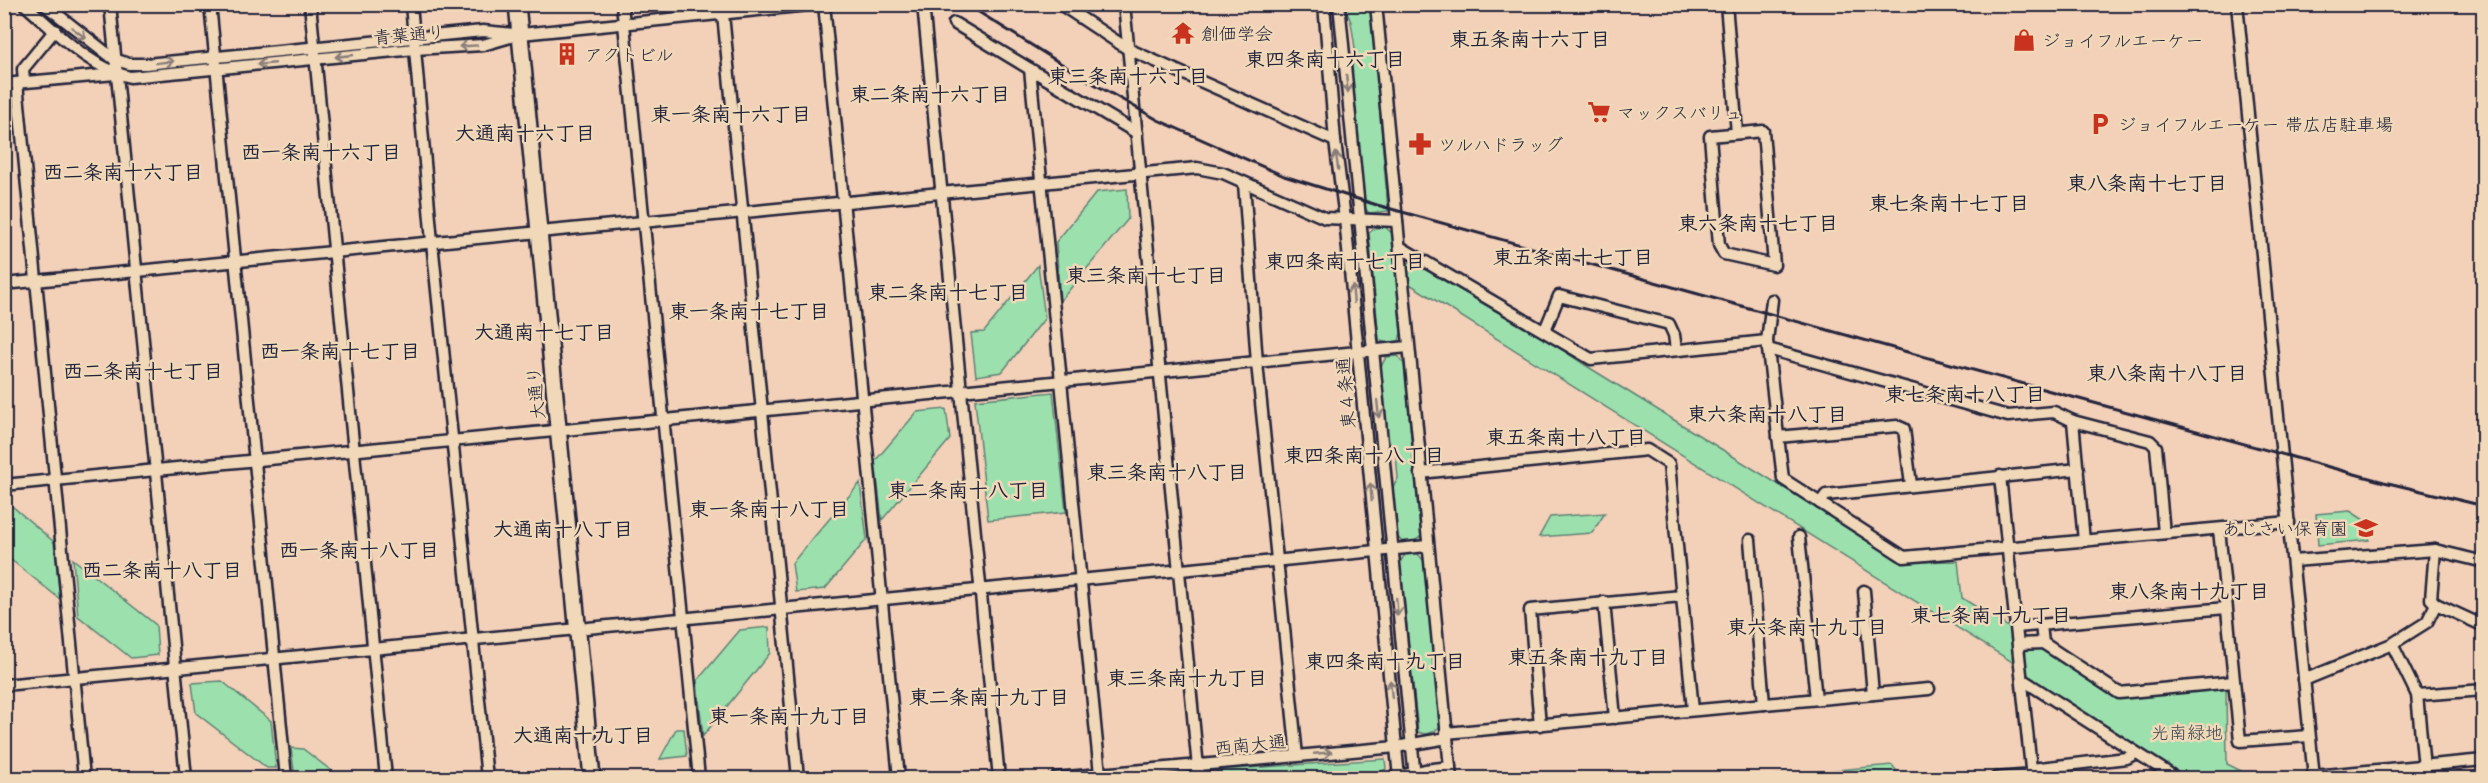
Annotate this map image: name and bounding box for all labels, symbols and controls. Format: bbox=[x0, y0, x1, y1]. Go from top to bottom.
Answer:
street label: 青葉通り bbox=[372, 19, 446, 49]
temple icon: 創価学会 bbox=[1170, 20, 1196, 46]
place label: 創価学会 bbox=[1201, 21, 1273, 45]
district label: 東五条南十六丁目 bbox=[1450, 25, 1610, 51]
one-way arrow bbox=[70, 26, 86, 39]
shop icon: ジョイフルエーケー bbox=[2011, 27, 2037, 53]
place label: ジョイフルエーケー bbox=[2042, 28, 2203, 52]
one-way arrow bbox=[459, 40, 479, 51]
building icon: アクトビル bbox=[554, 41, 580, 67]
place label: アクトビル bbox=[585, 42, 674, 66]
district label: 東四条南十六丁目 bbox=[1245, 45, 1405, 71]
one-way arrow bbox=[335, 51, 355, 62]
one-way arrow bbox=[154, 56, 174, 67]
one-way arrow bbox=[257, 59, 276, 70]
district label: 東三条南十六丁目 bbox=[1048, 62, 1208, 88]
one-way arrow bbox=[1342, 73, 1353, 93]
district label: 東二条南十六丁目 bbox=[850, 80, 1010, 106]
supermarket icon: マックスバリュ bbox=[1586, 99, 1612, 125]
district label: 東一条南十六丁目 bbox=[651, 100, 811, 126]
place label: マックスバリュ bbox=[1617, 100, 1743, 124]
parking icon: ジョイフルエーケー 帯広店駐車場 bbox=[2087, 111, 2113, 137]
place label: ジョイフルエーケー 帯広店駐車場 bbox=[2118, 112, 2393, 136]
district label: 大通南十六丁目 bbox=[455, 119, 595, 145]
pharmacy icon: ツルハドラッグ bbox=[1407, 131, 1433, 157]
place label: ツルハドラッグ bbox=[1438, 132, 1563, 156]
district label: 西一条南十六丁目 bbox=[241, 138, 401, 164]
one-way arrow bbox=[1332, 152, 1343, 172]
district label: 西二条南十六丁目 bbox=[43, 158, 203, 184]
district label: 東八条南十七丁目 bbox=[2067, 169, 2227, 195]
district label: 東七条南十七丁目 bbox=[1869, 189, 2029, 215]
district label: 東六条南十七丁目 bbox=[1678, 209, 1838, 235]
district label: 東五条南十七丁目 bbox=[1493, 243, 1653, 269]
district label: 東四条南十七丁目 bbox=[1265, 247, 1425, 273]
district label: 東三条南十七丁目 bbox=[1066, 261, 1226, 287]
district label: 東二条南十七丁目 bbox=[868, 278, 1028, 304]
one-way arrow bbox=[1347, 285, 1358, 305]
district label: 東一条南十七丁目 bbox=[669, 297, 829, 323]
district label: 大通南十七丁目 bbox=[474, 318, 614, 344]
district label: 西一条南十七丁目 bbox=[260, 337, 420, 363]
street label: 東４条通 bbox=[1330, 356, 1360, 430]
district label: 西二条南十七丁目 bbox=[63, 357, 223, 383]
district label: 東八条南十八丁目 bbox=[2087, 359, 2247, 385]
street label: 大通り bbox=[520, 365, 550, 421]
district label: 東七条南十八丁目 bbox=[1885, 380, 2045, 406]
one-way arrow bbox=[1373, 399, 1384, 418]
district label: 東六条南十八丁目 bbox=[1687, 400, 1847, 426]
district label: 東五条南十八丁目 bbox=[1486, 423, 1646, 449]
district label: 東四条南十八丁目 bbox=[1284, 441, 1444, 467]
district label: 東三条南十八丁目 bbox=[1087, 458, 1247, 484]
district label: 東二条南十八丁目 bbox=[888, 476, 1048, 502]
one-way arrow bbox=[1365, 483, 1376, 502]
district label: 東一条南十八丁目 bbox=[689, 495, 849, 521]
district label: 大通南十八丁目 bbox=[493, 515, 633, 541]
school or university icon: あじさい保育園 bbox=[2353, 515, 2379, 541]
place label: あじさい保育園 bbox=[2222, 516, 2348, 540]
district label: 西一条南十八丁目 bbox=[279, 536, 439, 562]
district label: 西二条南十八丁目 bbox=[82, 556, 242, 582]
district label: 東八条南十九丁目 bbox=[2109, 577, 2269, 603]
one-way arrow bbox=[1392, 597, 1403, 617]
district label: 東七条南十九丁目 bbox=[1911, 601, 2071, 627]
district label: 東六条南十九丁目 bbox=[1727, 613, 1887, 639]
district label: 東五条南十九丁目 bbox=[1508, 643, 1668, 669]
district label: 東四条南十九丁目 bbox=[1305, 647, 1465, 673]
district label: 東三条南十九丁目 bbox=[1107, 664, 1267, 690]
one-way arrow bbox=[1385, 679, 1396, 699]
district label: 東二条南十九丁目 bbox=[909, 683, 1069, 709]
district label: 東一条南十九丁目 bbox=[709, 702, 869, 728]
park label: 光南緑地 bbox=[2151, 720, 2223, 744]
district label: 大通南十九丁目 bbox=[513, 721, 653, 747]
street label: 西南大通 bbox=[1213, 728, 1287, 760]
one-way arrow bbox=[1313, 747, 1333, 758]

